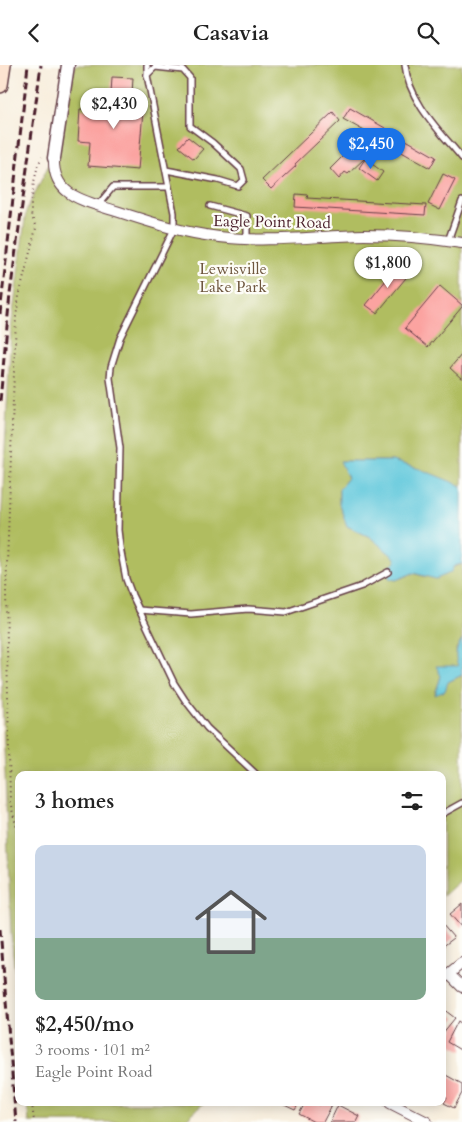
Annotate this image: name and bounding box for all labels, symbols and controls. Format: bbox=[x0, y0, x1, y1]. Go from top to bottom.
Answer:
text: Casavia bbox=[193, 18, 269, 48]
icon: back bbox=[20, 19, 48, 47]
icon: search bbox=[414, 19, 442, 47]
pin: $2,430 bbox=[73, 87, 155, 130]
text: $2,430 bbox=[91, 93, 137, 115]
pin: $2,450 bbox=[330, 127, 412, 170]
text: $2,450 bbox=[348, 133, 394, 155]
street label: Eagle Point Road bbox=[213, 210, 331, 234]
pin: $1,800 bbox=[347, 247, 429, 289]
text: $1,800 bbox=[365, 252, 411, 274]
park label: Lewisville Lake Park bbox=[199, 258, 267, 298]
text: 3 homes bbox=[35, 787, 114, 816]
icon: filters bbox=[398, 787, 426, 815]
icon: home bbox=[186, 877, 276, 967]
text: $2,450/mo bbox=[35, 1010, 134, 1039]
text: 3 rooms · 101 m² bbox=[35, 1039, 150, 1061]
text: Eagle Point Road bbox=[35, 1061, 153, 1083]

